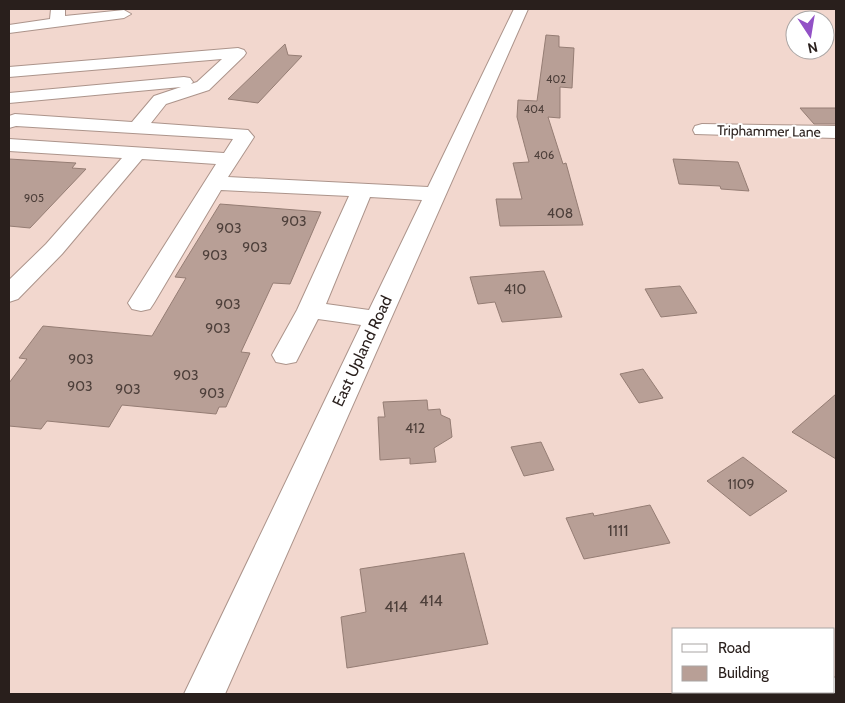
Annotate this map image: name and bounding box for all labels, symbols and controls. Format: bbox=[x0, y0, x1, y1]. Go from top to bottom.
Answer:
north arrow bbox=[785, 10, 835, 60]
text: N bbox=[806, 38, 819, 58]
house number: 402 bbox=[546, 72, 566, 86]
house number: 404 bbox=[524, 102, 545, 116]
street label: Triphammer Lane bbox=[717, 121, 821, 141]
house number: 406 bbox=[534, 148, 554, 162]
house number: 905 bbox=[24, 191, 44, 205]
house number: 408 bbox=[547, 204, 573, 222]
house number: 903 bbox=[281, 212, 307, 230]
house number: 903 bbox=[216, 219, 242, 237]
house number: 903 bbox=[242, 238, 268, 256]
house number: 903 bbox=[202, 246, 228, 264]
house number: 410 bbox=[504, 280, 526, 298]
street label: East Upland Road bbox=[328, 293, 396, 409]
house number: 903 bbox=[215, 295, 241, 313]
house number: 903 bbox=[205, 319, 231, 337]
house number: 903 bbox=[68, 350, 94, 368]
house number: 903 bbox=[173, 366, 199, 384]
house number: 903 bbox=[67, 377, 93, 395]
house number: 903 bbox=[115, 380, 141, 398]
house number: 903 bbox=[199, 384, 225, 402]
house number: 412 bbox=[405, 419, 425, 437]
house number: 1109 bbox=[728, 475, 754, 493]
house number: 1111 bbox=[608, 521, 628, 540]
house number: 414 bbox=[419, 591, 443, 610]
house number: 414 bbox=[384, 597, 408, 616]
legend bbox=[672, 628, 835, 693]
text: Road bbox=[718, 639, 751, 657]
text: Building bbox=[718, 664, 769, 682]

